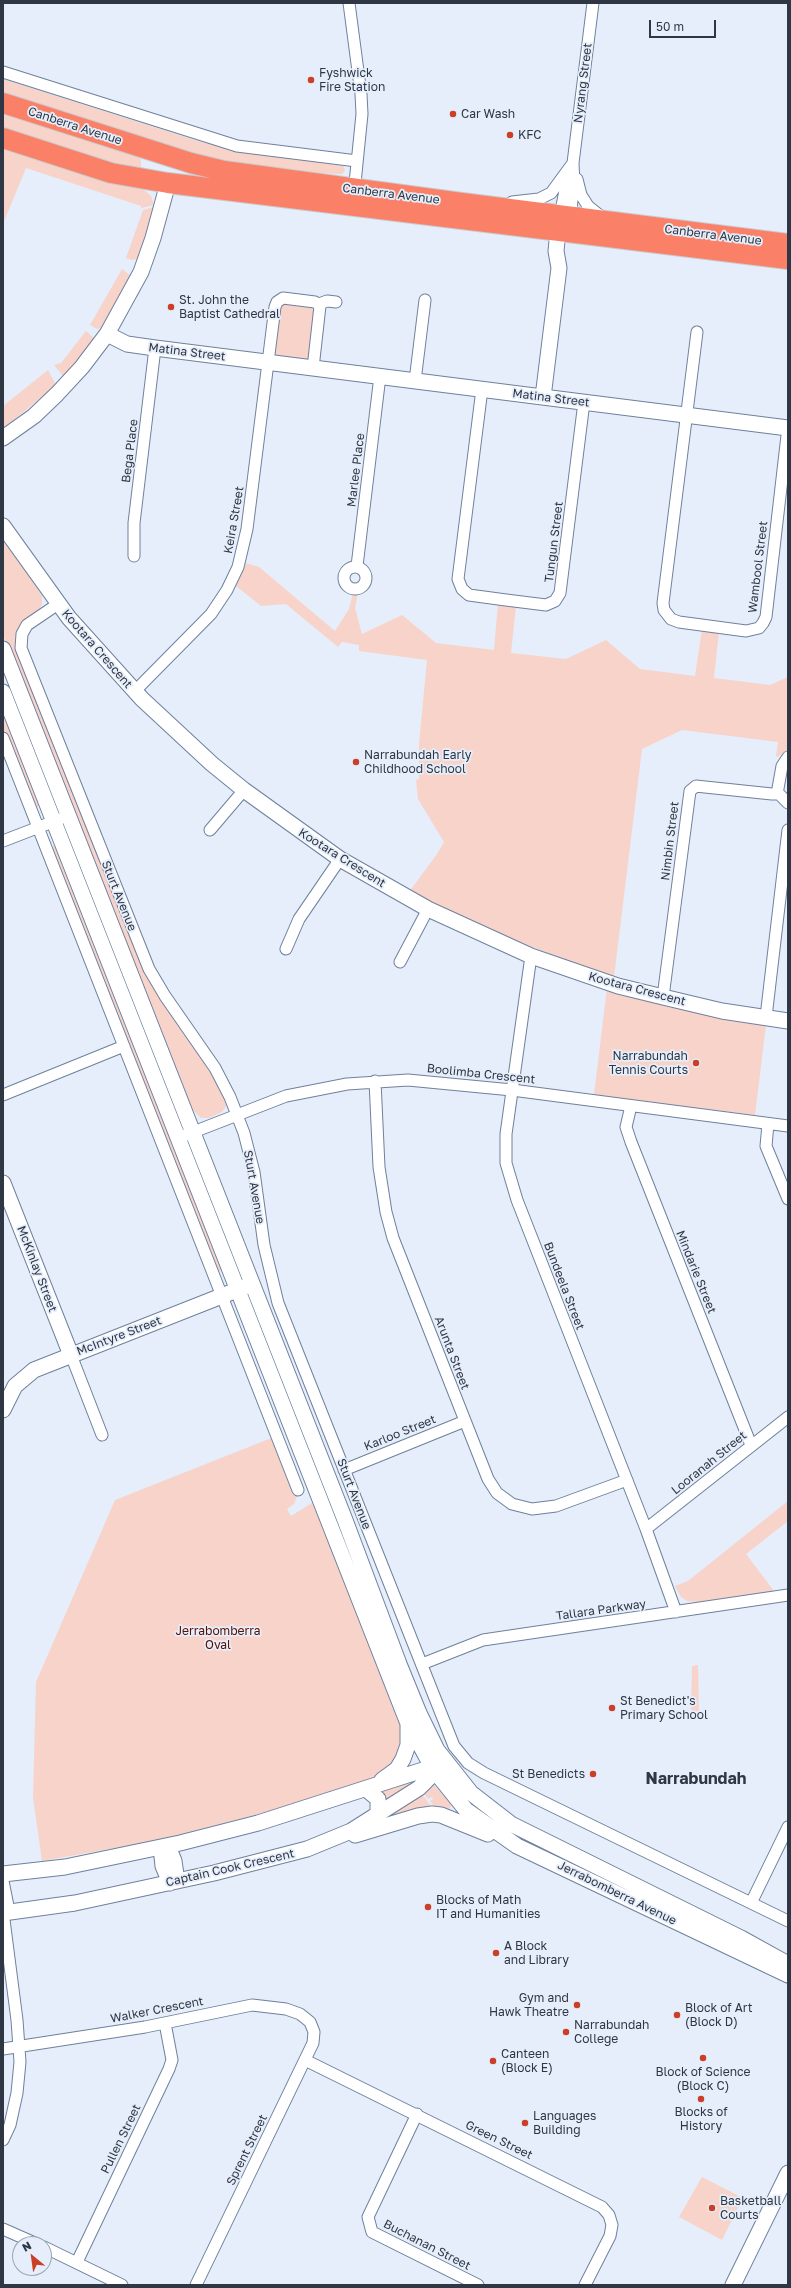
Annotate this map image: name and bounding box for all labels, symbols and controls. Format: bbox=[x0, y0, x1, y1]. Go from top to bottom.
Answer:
scale bar bbox=[651, 12, 718, 38]
text: 50 m bbox=[656, 19, 684, 34]
street label: Nyrang Street bbox=[571, 42, 595, 124]
place label: Fyshwick Fire Station bbox=[319, 66, 385, 94]
marker: Fyshwick Fire Station bbox=[306, 75, 316, 85]
street label: Canberra Avenue bbox=[26, 104, 124, 148]
place label: Car Wash bbox=[461, 107, 515, 121]
marker: Car Wash bbox=[448, 109, 458, 119]
place label: KFC bbox=[518, 128, 542, 142]
marker: KFC bbox=[505, 130, 515, 140]
street label: Canberra Avenue bbox=[341, 181, 441, 207]
street label: Canberra Avenue bbox=[663, 222, 763, 248]
place label: St. John the Baptist Cathedral bbox=[179, 293, 280, 321]
marker: St. John the Baptist Cathedral bbox=[166, 302, 176, 312]
street label: Matina Street bbox=[148, 340, 226, 364]
street label: Matina Street bbox=[512, 386, 590, 410]
street label: Bega Place bbox=[119, 418, 141, 484]
street label: Marlee Place bbox=[344, 432, 368, 508]
street label: Keira Street bbox=[221, 485, 247, 555]
street label: Tungun Street bbox=[542, 501, 566, 583]
street label: Wambool Street bbox=[745, 520, 771, 614]
street label: Kootara Crescent bbox=[59, 607, 135, 691]
place label: Narrabundah Early Childhood School bbox=[364, 748, 471, 776]
marker: Narrabundah Early Childhood School bbox=[351, 757, 361, 767]
street label: Nimbin Street bbox=[658, 801, 682, 881]
street label: Kootara Crescent bbox=[296, 825, 388, 891]
street label: Sturt Avenue bbox=[98, 859, 140, 933]
street label: Kootara Crescent bbox=[587, 969, 687, 1009]
place label: Narrabundah Tennis Courts bbox=[609, 1049, 688, 1077]
marker: Narrabundah Tennis Courts bbox=[691, 1058, 701, 1068]
street label: Boolimba Crescent bbox=[426, 1061, 536, 1087]
street label: Sturt Avenue bbox=[240, 1149, 268, 1225]
street label: McKinlay Street bbox=[14, 1224, 60, 1314]
street label: Mindarie Street bbox=[673, 1228, 719, 1316]
street label: Bundeela Street bbox=[541, 1240, 587, 1332]
street label: McIntyre Street bbox=[75, 1313, 163, 1359]
street label: Arunta Street bbox=[431, 1314, 473, 1392]
street label: Karloo Street bbox=[362, 1412, 438, 1454]
street label: Looranah Street bbox=[669, 1428, 749, 1498]
street label: Sturt Avenue bbox=[334, 1457, 374, 1531]
street label: Tallara Parkway bbox=[555, 1597, 647, 1623]
park label: Jerrabomberra Oval bbox=[175, 1624, 261, 1652]
place label: St Benedict's Primary School bbox=[620, 1694, 708, 1722]
marker: St Benedict's Primary School bbox=[607, 1703, 617, 1713]
place label: St Benedicts bbox=[512, 1767, 585, 1781]
marker: St Benedicts bbox=[588, 1769, 598, 1779]
district label: Narrabundah bbox=[646, 1769, 746, 1789]
street label: Captain Cook Crescent bbox=[164, 1846, 296, 1890]
street label: Jerrabomberra Avenue bbox=[555, 1858, 679, 1928]
place label: Blocks of Math IT and Humanities bbox=[436, 1893, 540, 1921]
marker: Blocks of Math IT and Humanities bbox=[423, 1902, 433, 1912]
place label: A Block and Library bbox=[504, 1939, 569, 1967]
marker: A Block and Library bbox=[491, 1948, 501, 1958]
place label: Gym and Hawk Theatre bbox=[489, 1991, 569, 2019]
street label: Walker Crescent bbox=[109, 1994, 205, 2026]
marker: Gym and Hawk Theatre bbox=[572, 2000, 582, 2010]
place label: Block of Art (Block D) bbox=[685, 2001, 752, 2029]
marker: Block of Art (Block D) bbox=[672, 2010, 682, 2020]
place label: Narrabundah College bbox=[574, 2018, 649, 2046]
marker: Narrabundah College bbox=[561, 2027, 571, 2037]
place label: Canteen (Block E) bbox=[501, 2047, 553, 2075]
marker: Block of Science (Block C) bbox=[698, 2053, 708, 2063]
marker: Canteen (Block E) bbox=[488, 2056, 498, 2066]
place label: Block of Science (Block C) bbox=[655, 2065, 751, 2093]
marker: Blocks of History bbox=[696, 2094, 706, 2104]
street label: Pullen Street bbox=[98, 2102, 144, 2176]
place label: Blocks of History bbox=[674, 2105, 728, 2133]
place label: Languages Building bbox=[533, 2109, 596, 2137]
street label: Sprent Street bbox=[224, 2112, 270, 2188]
street label: Green Street bbox=[463, 2118, 535, 2162]
marker: Languages Building bbox=[520, 2118, 530, 2128]
place label: Basketball Courts bbox=[720, 2194, 781, 2222]
marker: Basketball Courts bbox=[707, 2203, 717, 2213]
street label: Buchanan Street bbox=[381, 2217, 473, 2273]
north arrow bbox=[12, 2236, 52, 2276]
text: N bbox=[20, 2238, 33, 2254]

